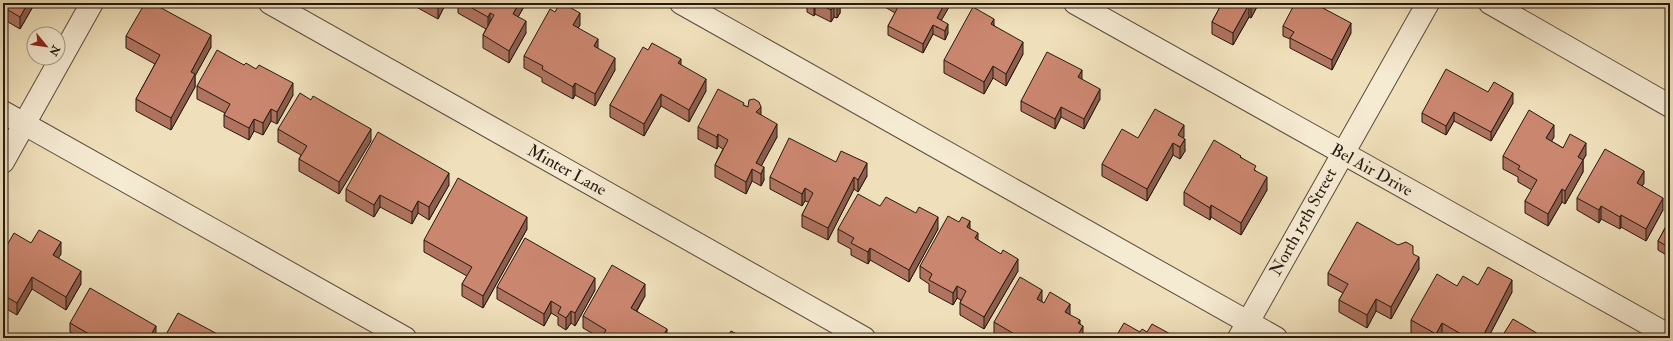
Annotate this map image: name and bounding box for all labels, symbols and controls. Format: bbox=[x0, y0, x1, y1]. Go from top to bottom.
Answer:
north arrow bbox=[26, 26, 66, 66]
text: N bbox=[46, 42, 63, 59]
street label: Bel Air Drive bbox=[1327, 139, 1417, 201]
street label: Minter Lane bbox=[524, 140, 610, 200]
street label: North 15th Street bbox=[1265, 164, 1341, 279]

